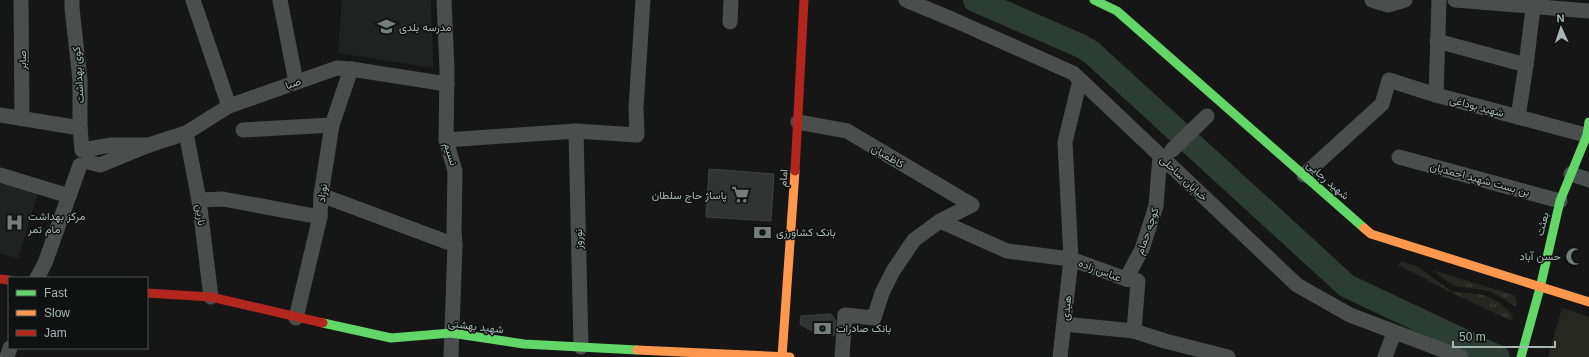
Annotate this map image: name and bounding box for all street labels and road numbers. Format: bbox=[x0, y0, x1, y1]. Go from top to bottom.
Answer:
street label: کوی بهداشت bbox=[70, 46, 87, 104]
street label: صابر bbox=[16, 50, 29, 71]
street label: صبا bbox=[283, 75, 303, 92]
street label: شهید بوداغی bbox=[1448, 93, 1506, 120]
street label: نسیم bbox=[440, 141, 460, 168]
street label: کاظمیان bbox=[869, 142, 906, 171]
street label: خیابان ساحلی bbox=[1157, 153, 1210, 204]
street label: شهید رجایی bbox=[1304, 158, 1352, 203]
street label: بن بست شهید احمدیان bbox=[1428, 160, 1531, 199]
street label: امام bbox=[776, 169, 792, 187]
street label: نوزاد bbox=[315, 183, 330, 203]
street label: نارین bbox=[193, 204, 208, 227]
street label: کوچه حمام bbox=[1133, 206, 1163, 257]
street label: بعثت bbox=[1533, 211, 1552, 237]
street label: نوروز bbox=[572, 229, 585, 250]
street label: عباس زاده bbox=[1077, 256, 1123, 285]
street label: هیدی bbox=[1059, 294, 1075, 321]
street label: شهید بهشتی bbox=[447, 317, 505, 336]

